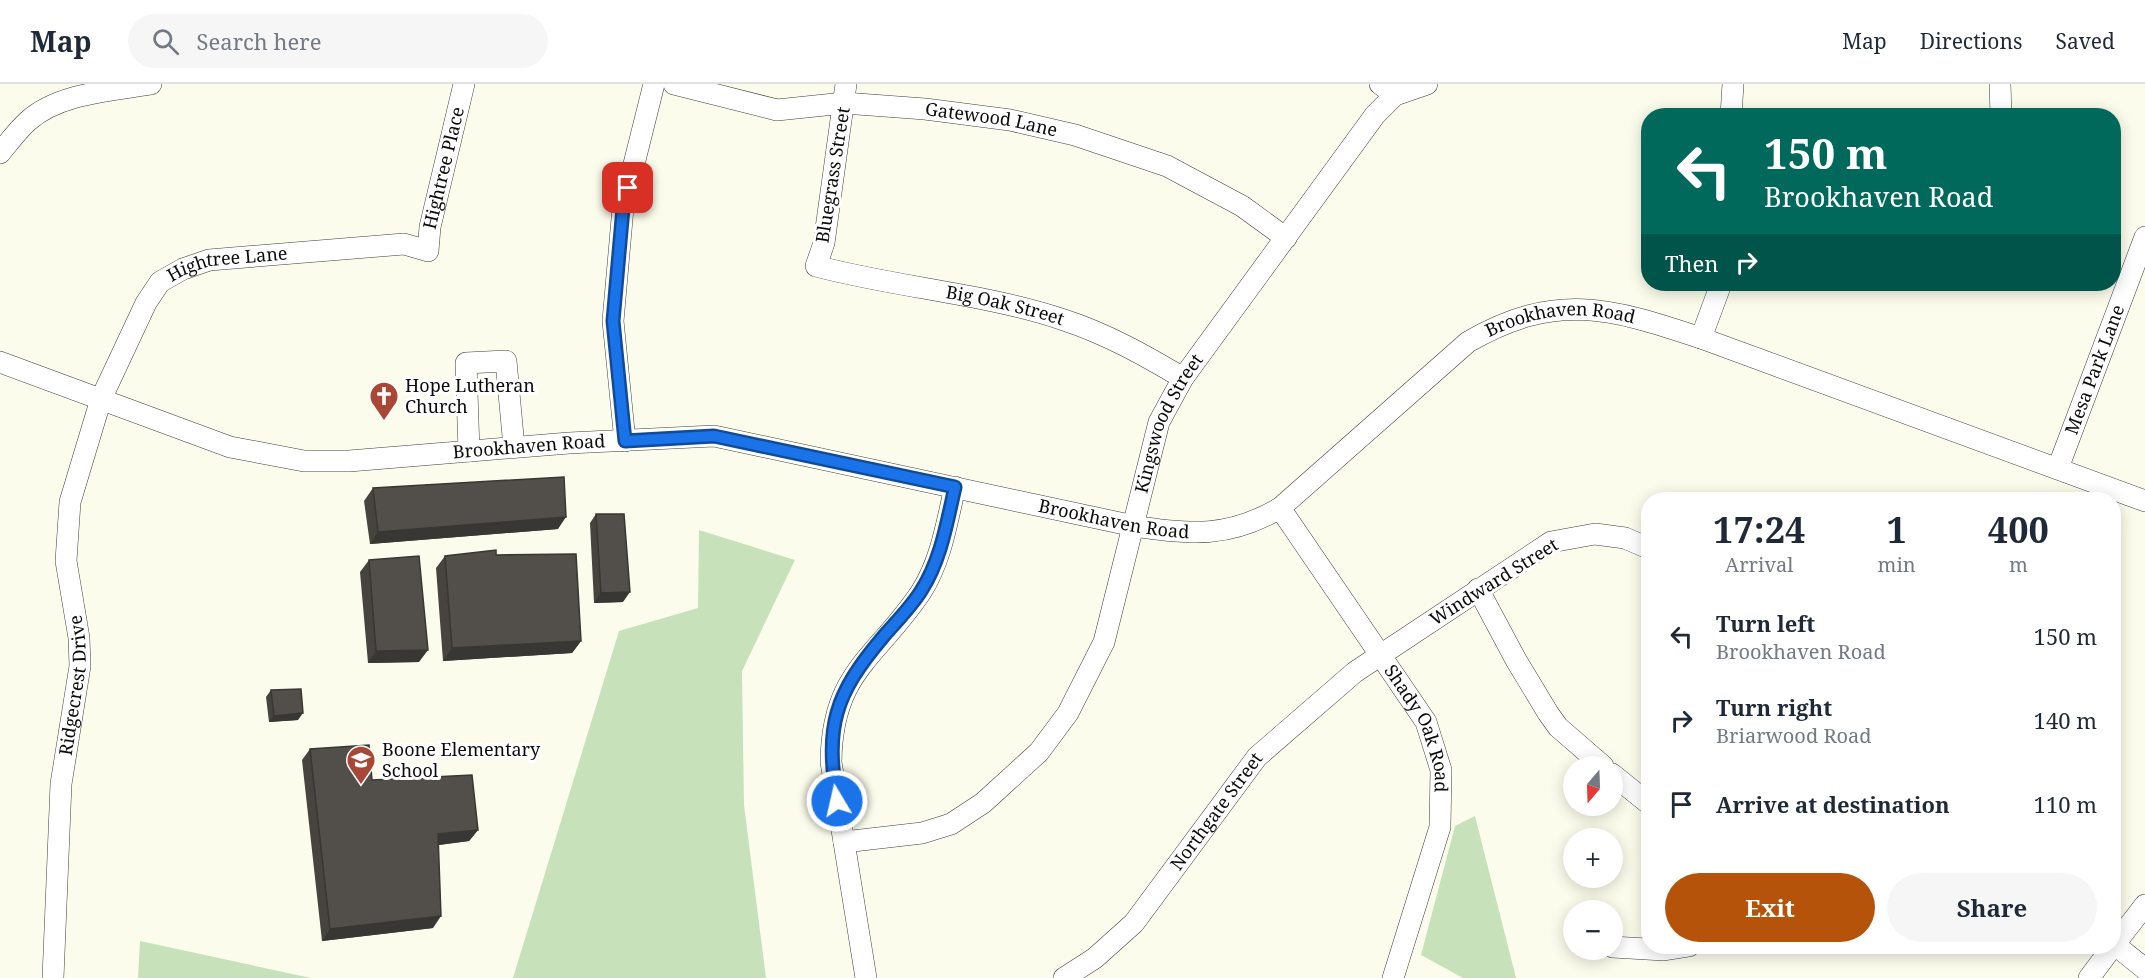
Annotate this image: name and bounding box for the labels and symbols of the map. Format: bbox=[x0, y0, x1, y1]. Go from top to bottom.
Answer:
street label: Gatewood Lane bbox=[924, 96, 1060, 142]
street label: Hightree Place bbox=[417, 104, 469, 231]
street label: Bluegrass Street bbox=[809, 105, 855, 245]
pin bbox=[602, 162, 653, 213]
street label: Hightree Lane bbox=[162, 241, 288, 287]
street label: Big Oak Street bbox=[944, 279, 1068, 330]
street label: Brookhaven Road bbox=[1481, 296, 1638, 342]
street label: Mesa Park Lane bbox=[2059, 301, 2129, 438]
street label: Kingswood Street bbox=[1129, 348, 1208, 495]
place label: Hope Lutheran Church bbox=[405, 373, 535, 418]
church icon: Hope Lutheran Church bbox=[368, 380, 400, 422]
street label: Brookhaven Road bbox=[452, 428, 606, 463]
street label: Brookhaven Road bbox=[1036, 493, 1190, 543]
street label: Windward Street bbox=[1425, 532, 1562, 630]
street label: Ridgecrest Drive bbox=[53, 613, 91, 757]
street label: Shady Oak Road bbox=[1379, 660, 1454, 793]
place label: Boone Elementary School bbox=[382, 737, 541, 782]
school or university icon: Boone Elementary School bbox=[345, 744, 377, 786]
street label: Northgate Street bbox=[1164, 747, 1267, 875]
north arrow bbox=[1563, 756, 1623, 816]
position arrow bbox=[805, 769, 869, 833]

